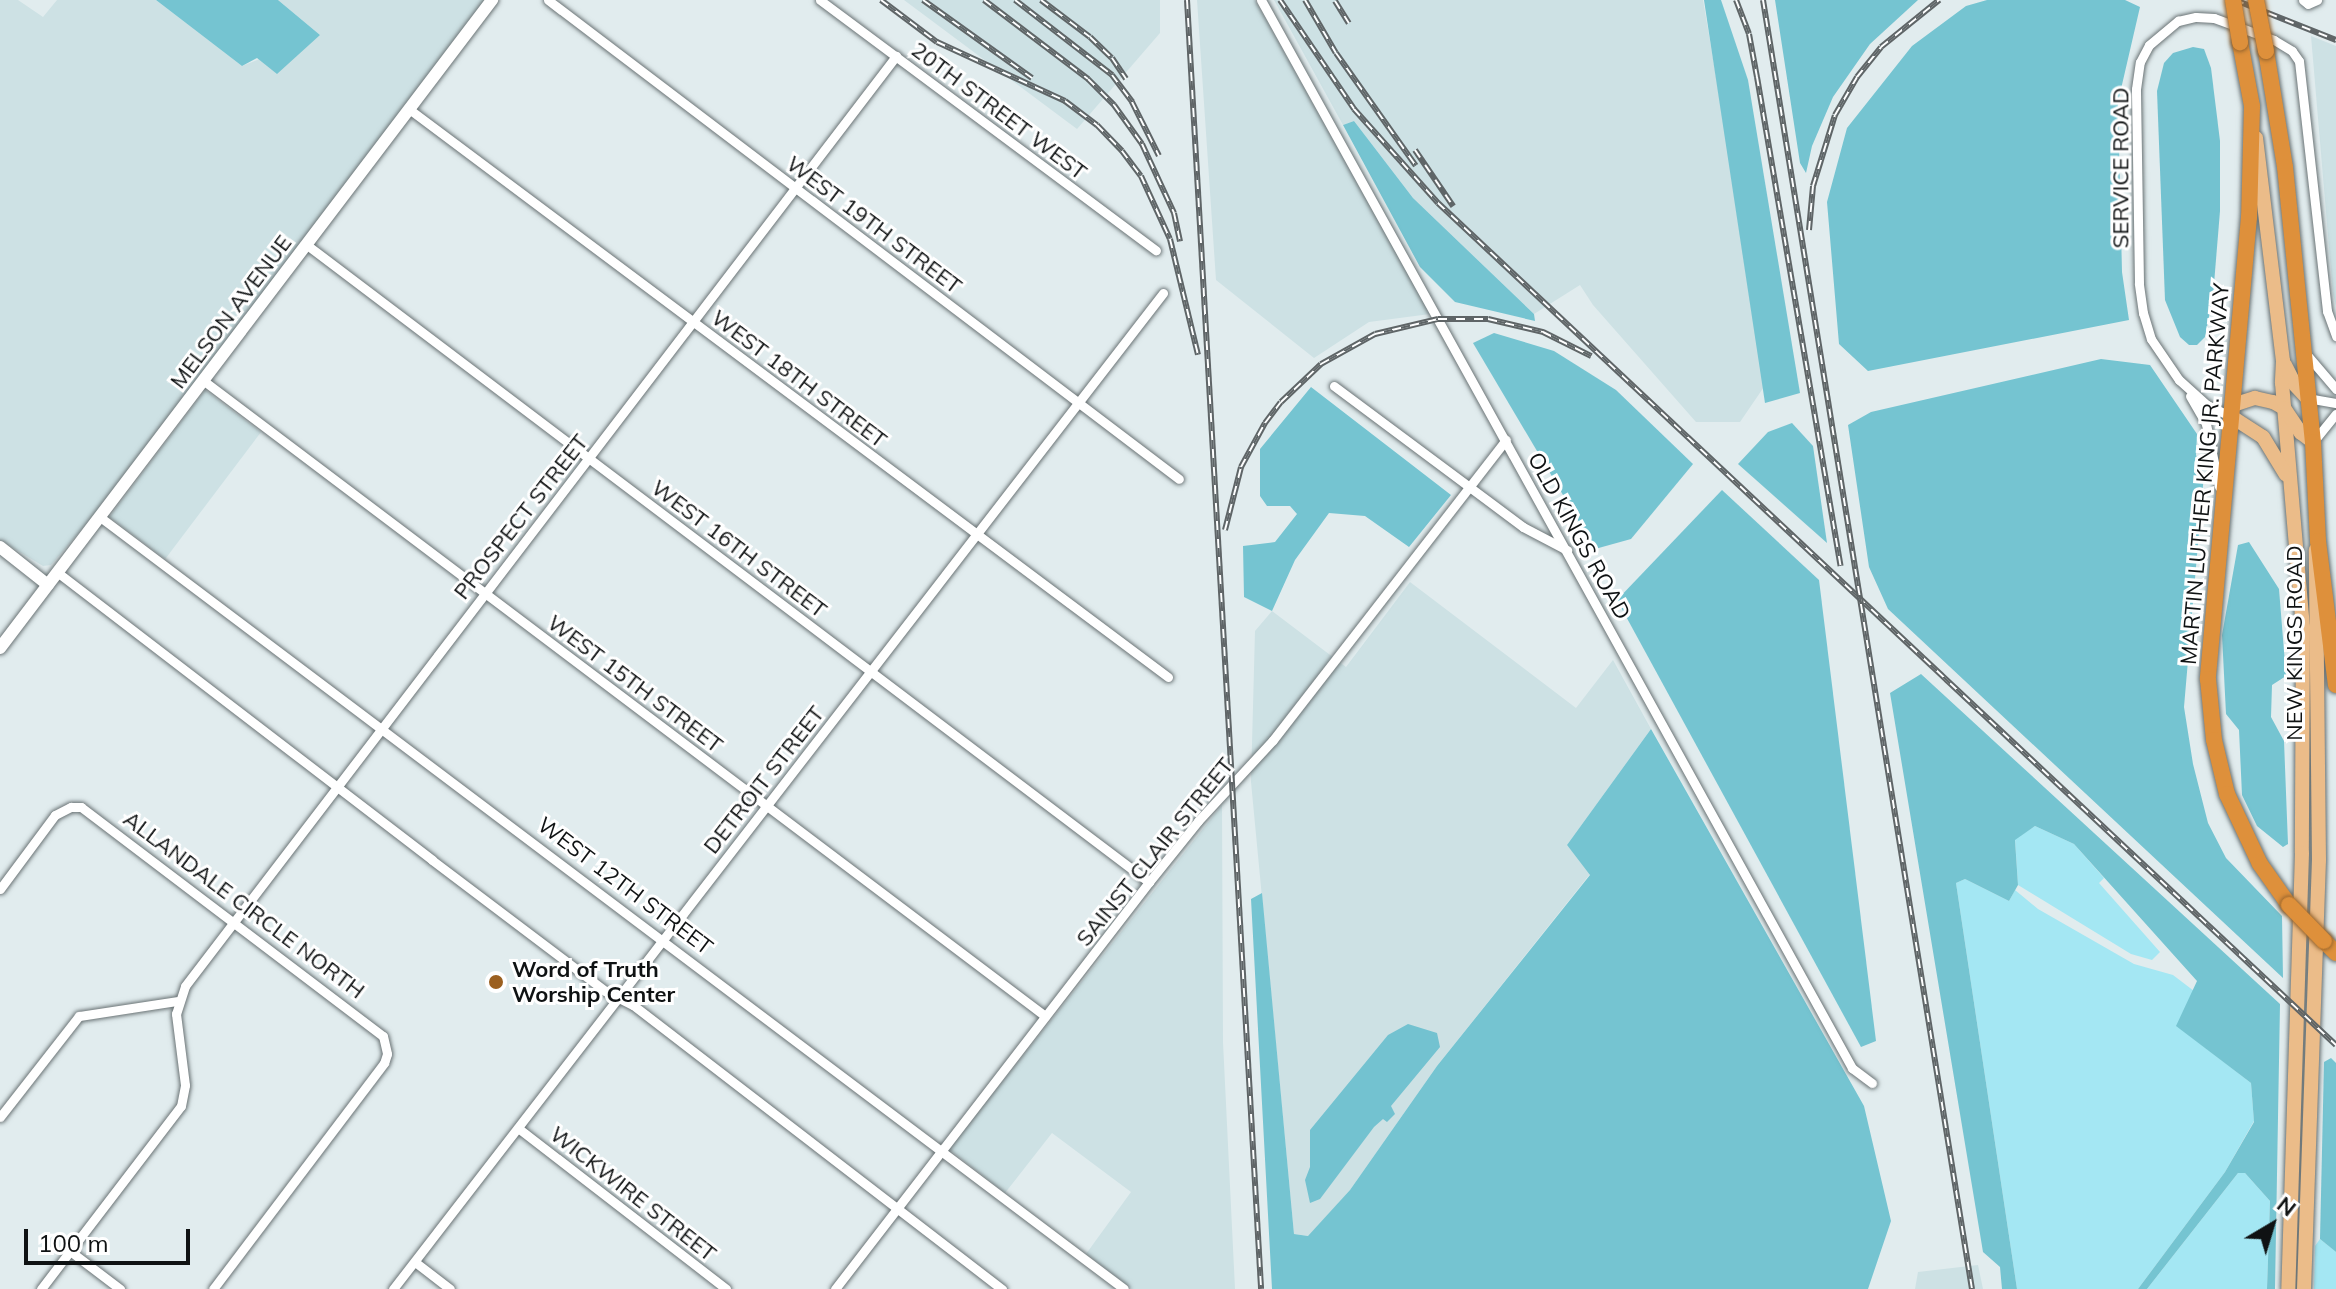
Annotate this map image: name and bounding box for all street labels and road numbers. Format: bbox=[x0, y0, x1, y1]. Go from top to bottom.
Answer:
street label: 20TH STREET WEST bbox=[906, 36, 1092, 186]
street label: SERVICE ROAD bbox=[2108, 88, 2134, 248]
street label: WEST 19TH STREET bbox=[781, 150, 967, 300]
street label: MELSON AVENUE bbox=[165, 230, 297, 394]
street label: MARTIN LUTHER KING JR. PARKWAY bbox=[2175, 282, 2235, 666]
street label: WEST 18TH STREET bbox=[706, 304, 892, 454]
street label: PROSPECT STREET bbox=[448, 429, 594, 605]
street label: OLD KINGS ROAD bbox=[1522, 448, 1636, 624]
street label: WEST 16TH STREET bbox=[646, 474, 832, 624]
street label: NEW KINGS ROAD bbox=[2282, 545, 2308, 741]
street label: WEST 15TH STREET bbox=[542, 609, 728, 759]
street label: DETROIT STREET bbox=[698, 701, 830, 859]
street label: SAINST CLAIR STREET bbox=[1071, 753, 1239, 951]
street label: ALLANDALE CIRCLE NORTH bbox=[118, 806, 370, 1004]
street label: WEST 12TH STREET bbox=[532, 811, 718, 961]
street label: WICKWIRE STREET bbox=[545, 1121, 721, 1267]

